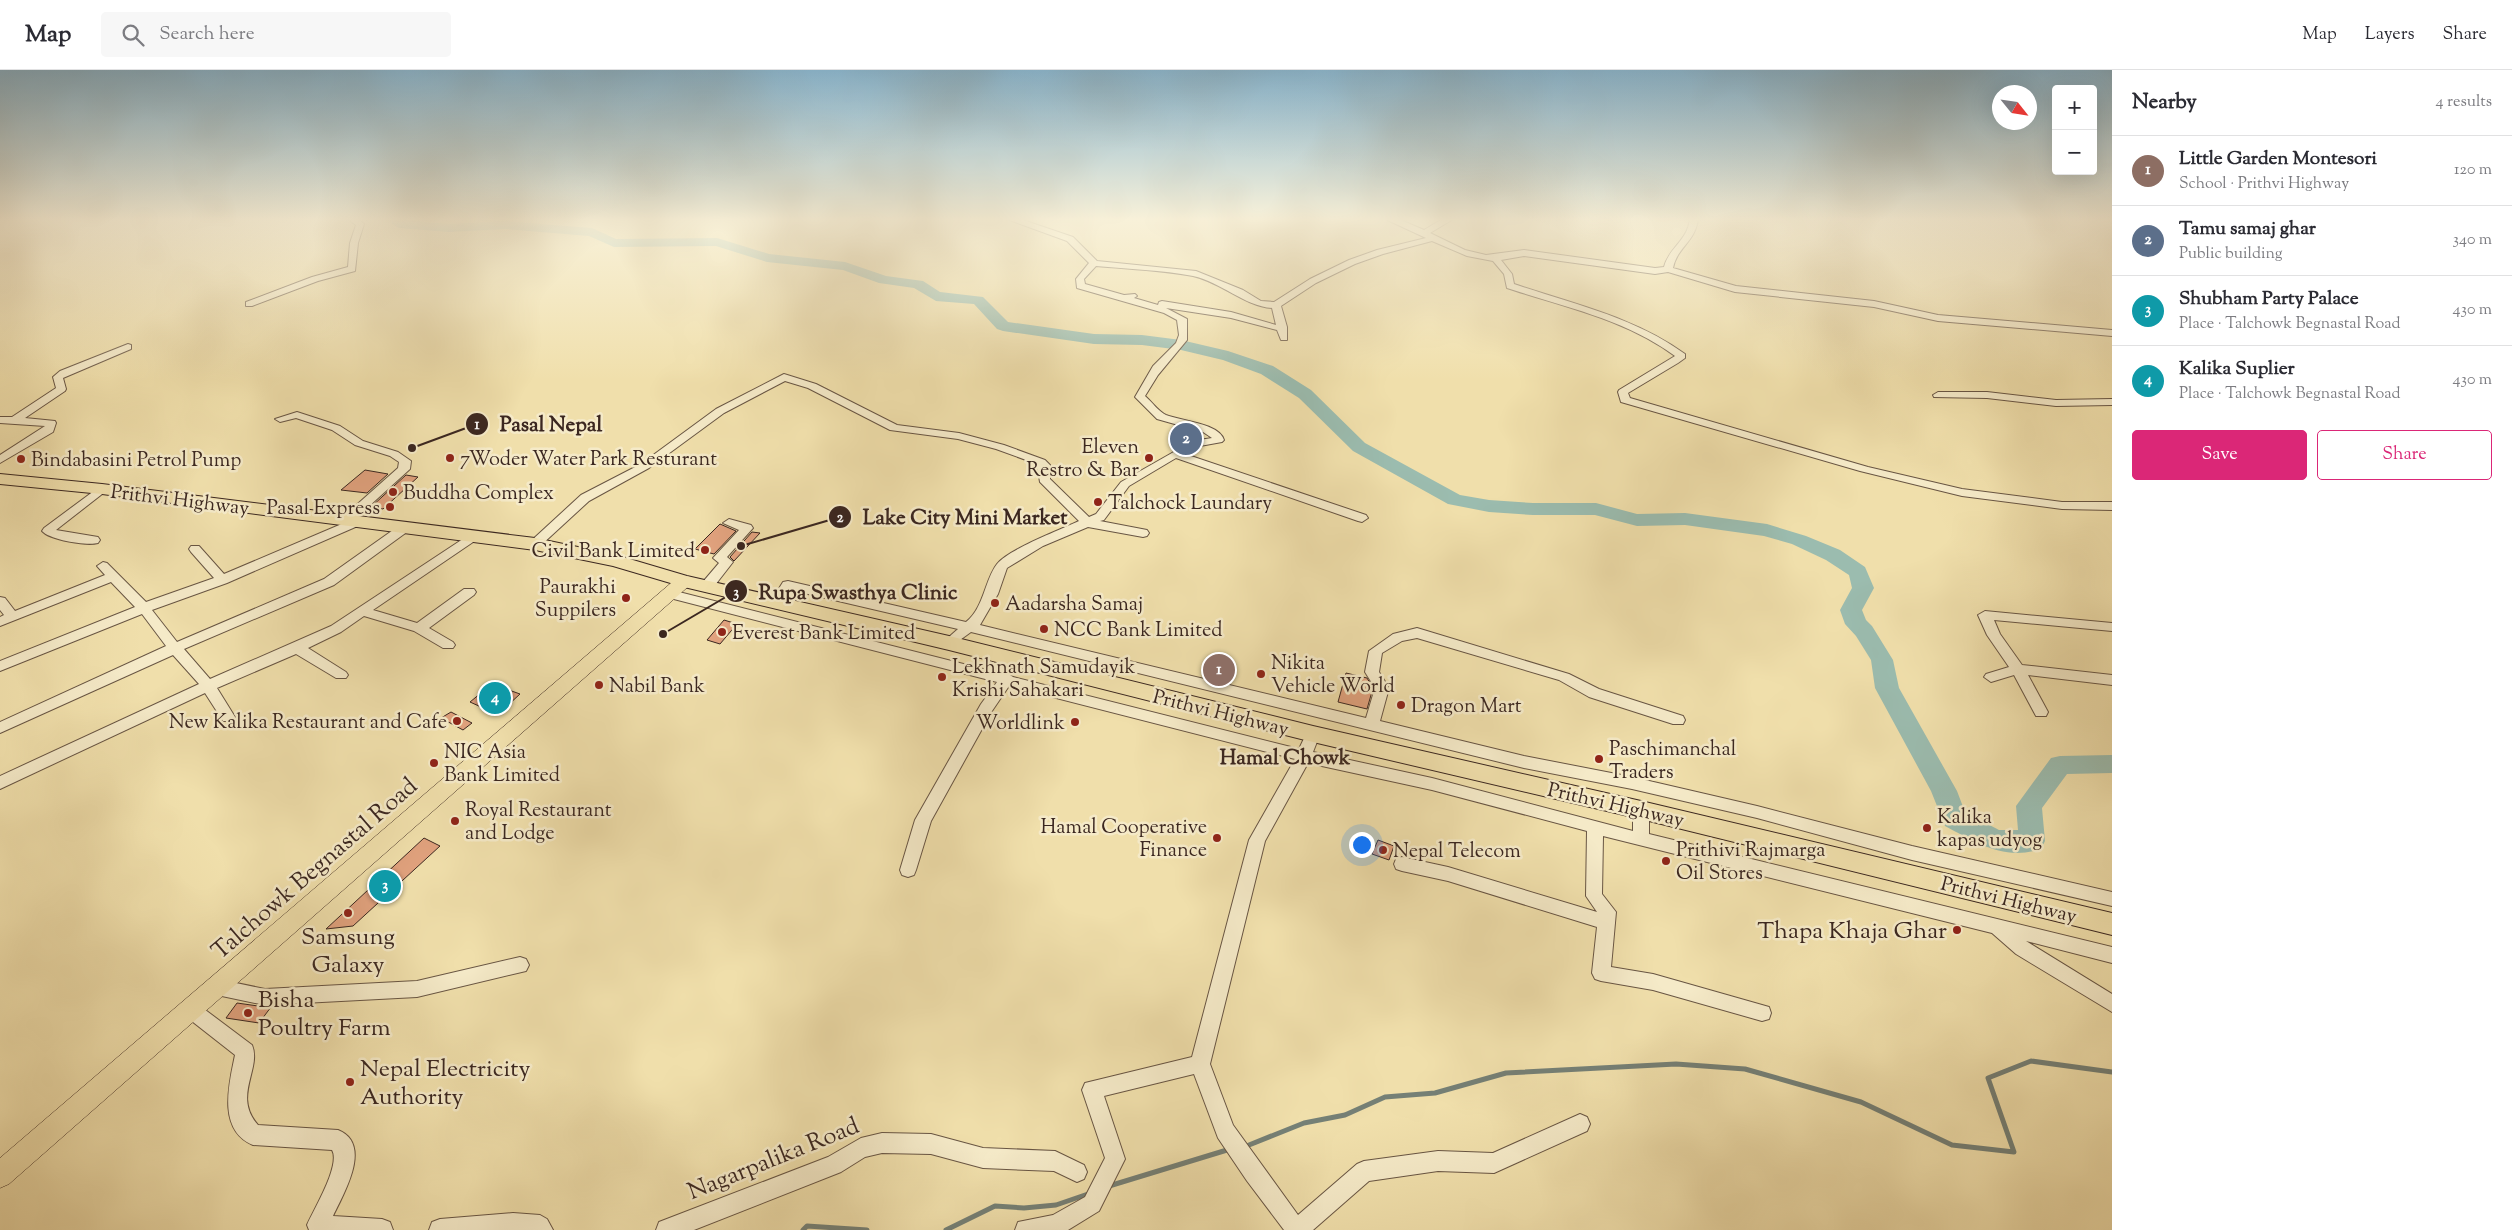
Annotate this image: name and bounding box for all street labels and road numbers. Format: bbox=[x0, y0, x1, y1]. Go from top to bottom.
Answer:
street label: Prithvi Highway bbox=[109, 479, 251, 524]
street label: Prithvi Highway bbox=[1149, 683, 1292, 745]
street label: Talchowk Begnastal Road bbox=[205, 770, 426, 969]
street label: Prithvi Highway bbox=[1544, 777, 1687, 836]
street label: Prithvi Highway bbox=[1937, 870, 2080, 932]
street label: Nagarpalika Road bbox=[683, 1110, 865, 1210]

